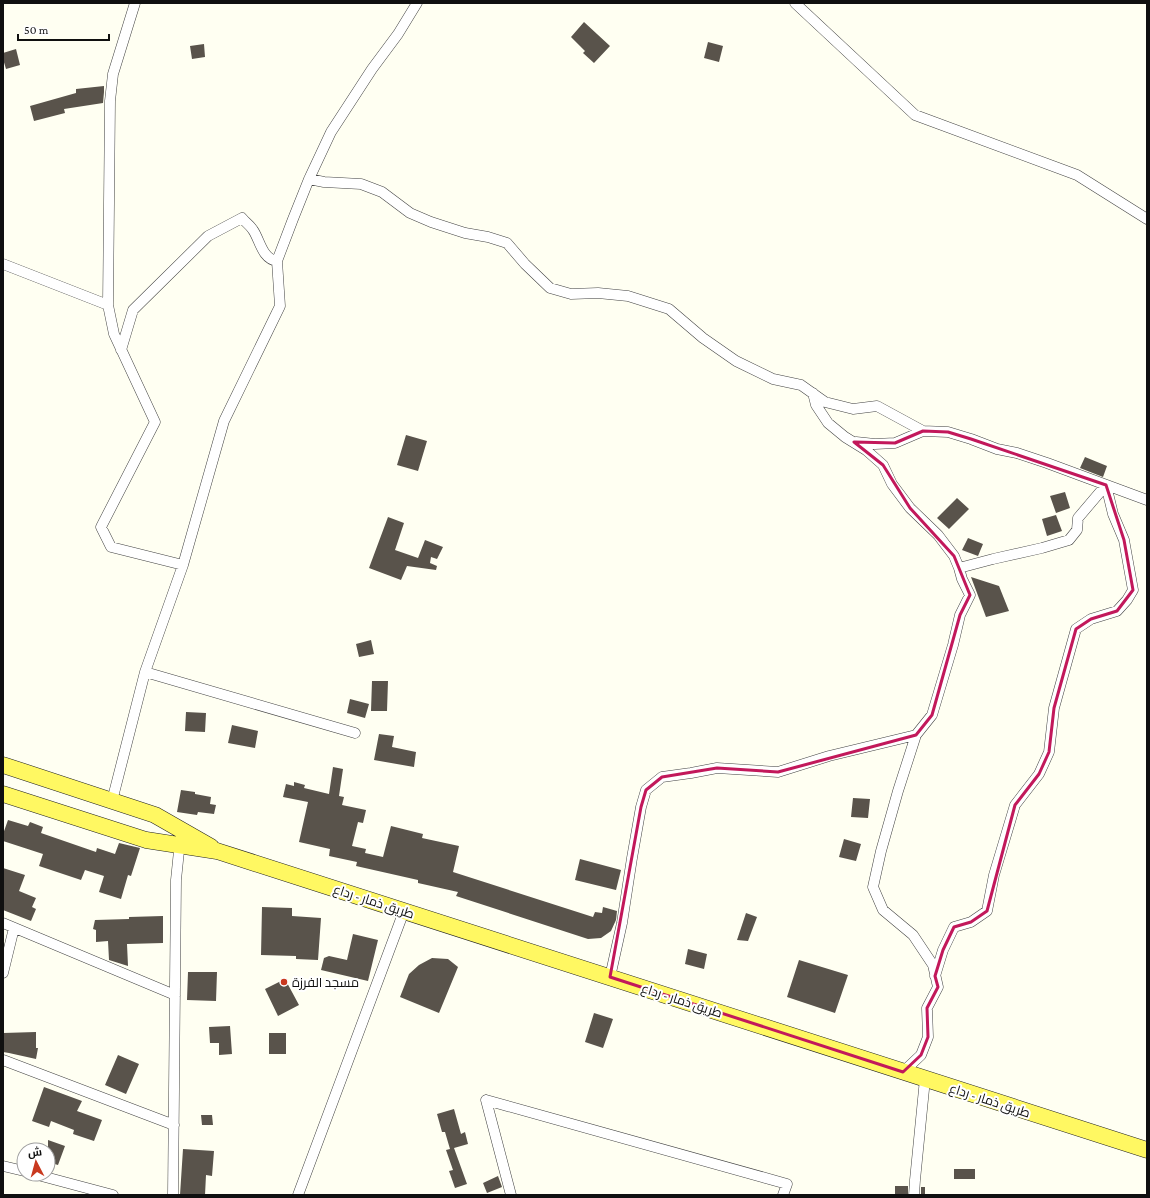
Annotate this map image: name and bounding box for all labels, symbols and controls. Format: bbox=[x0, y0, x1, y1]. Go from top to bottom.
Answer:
scale bar bbox=[18, 16, 109, 42]
text: 50 m bbox=[24, 23, 49, 37]
street label: طريق ذمار - رداع bbox=[331, 881, 416, 923]
place label: مسجد الفرزة bbox=[292, 975, 359, 990]
marker: مسجد الفرزة bbox=[279, 977, 289, 987]
street label: طريق ذمار - رداع bbox=[639, 980, 724, 1022]
street label: طريق ذمار - رداع bbox=[947, 1080, 1032, 1122]
north arrow bbox=[16, 1142, 56, 1182]
text: ش bbox=[27, 1145, 43, 1160]

